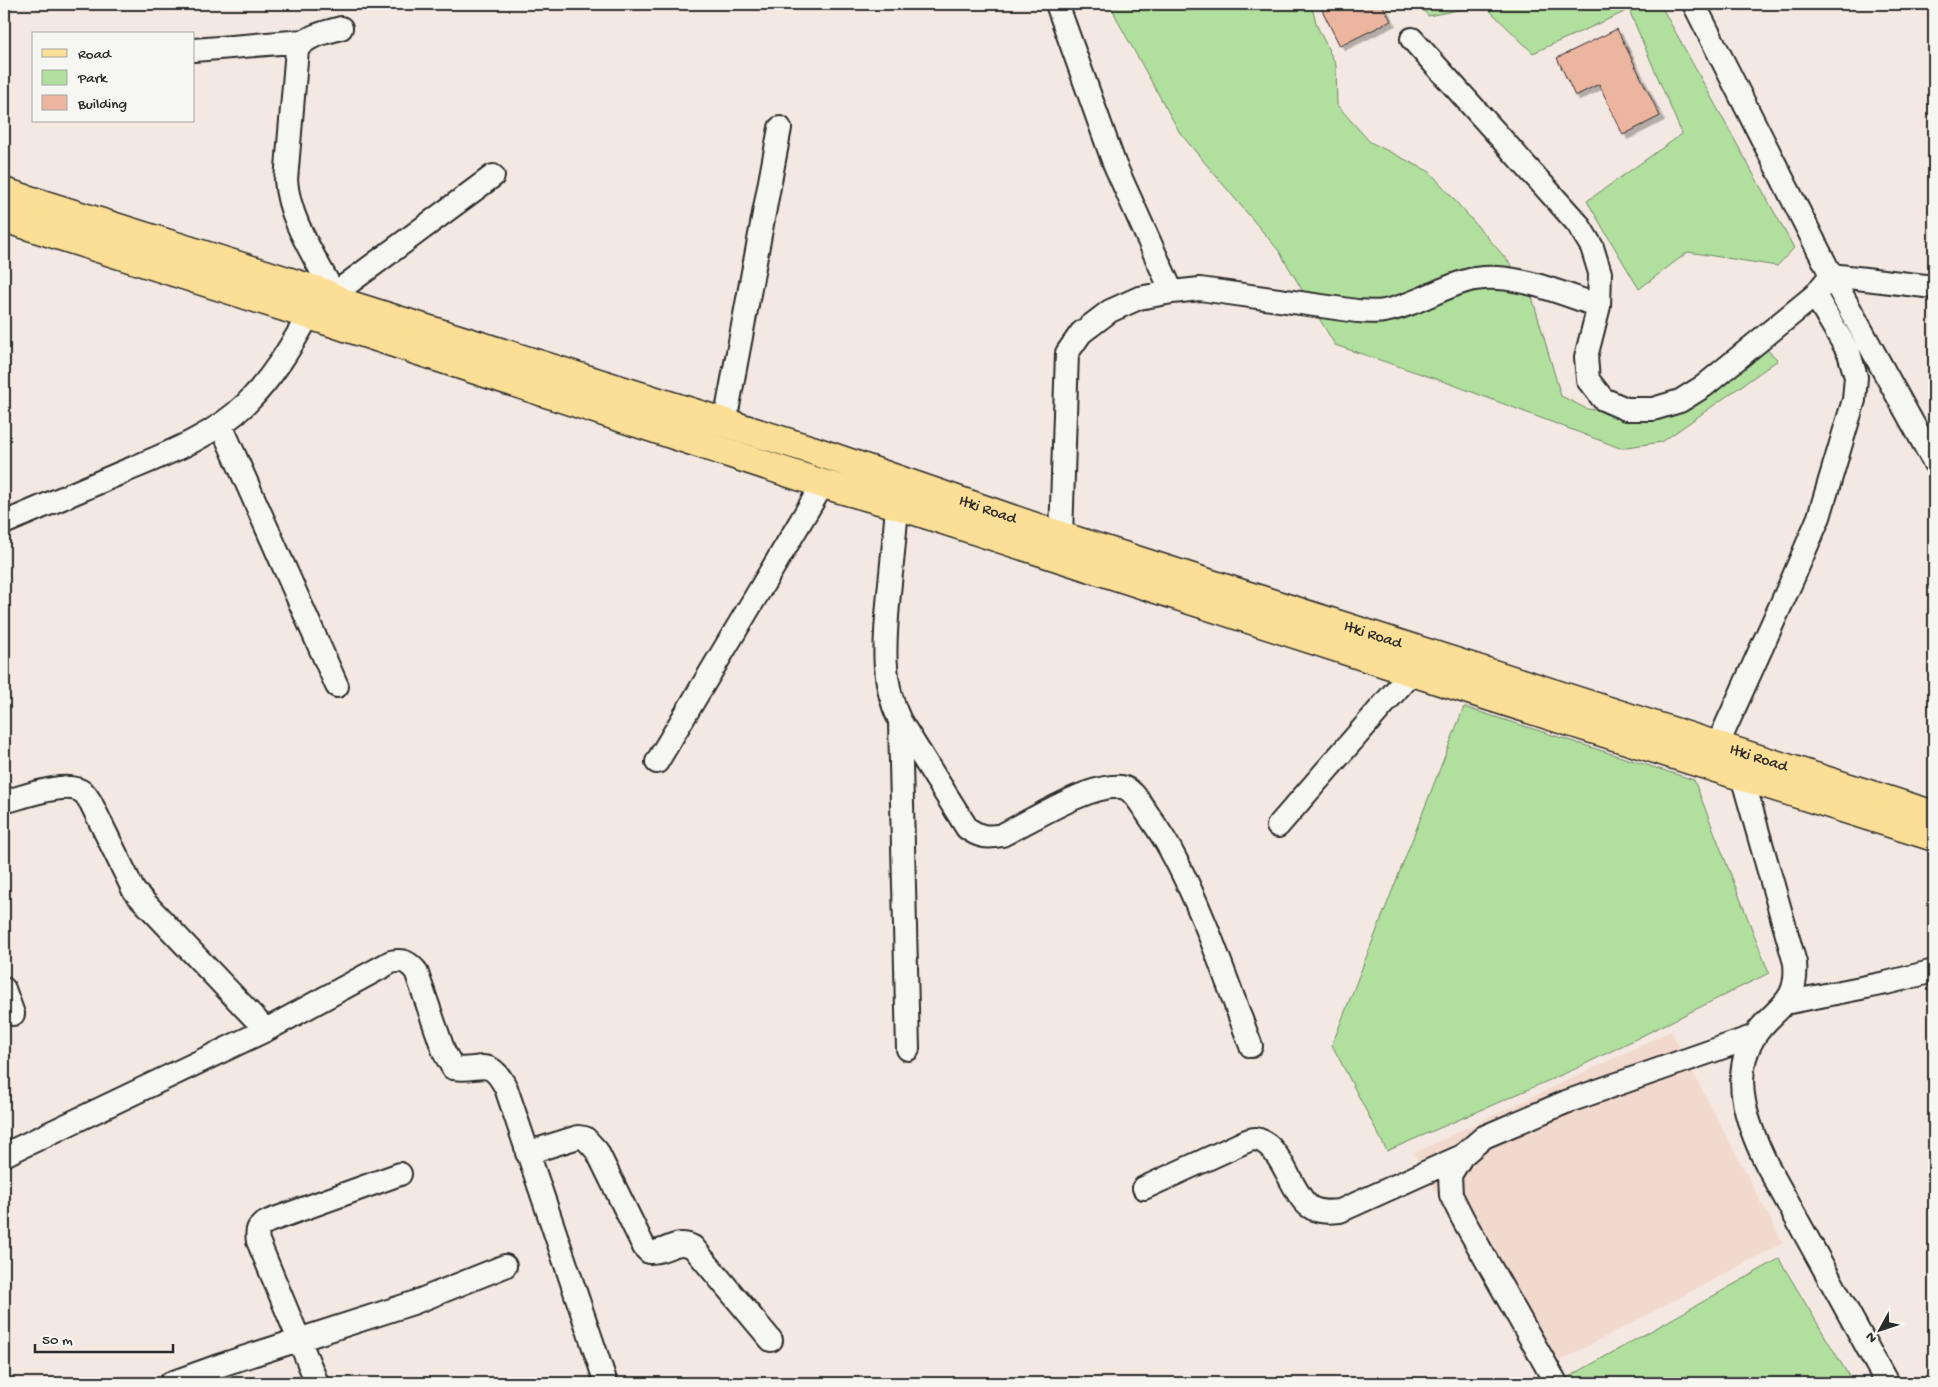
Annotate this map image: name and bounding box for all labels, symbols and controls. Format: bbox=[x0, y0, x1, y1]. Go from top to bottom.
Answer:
legend bbox=[32, 32, 195, 122]
text: Road bbox=[78, 46, 112, 64]
text: Park bbox=[77, 70, 108, 88]
text: Building bbox=[77, 96, 127, 114]
street label: Itki Road bbox=[956, 492, 1020, 530]
street label: Itki Road bbox=[1341, 617, 1405, 654]
street label: Itki Road bbox=[1727, 741, 1791, 778]
north arrow bbox=[1856, 1304, 1906, 1354]
scale bar bbox=[35, 1322, 172, 1354]
text: N bbox=[1863, 1328, 1881, 1346]
text: 50 m bbox=[42, 1332, 73, 1350]

